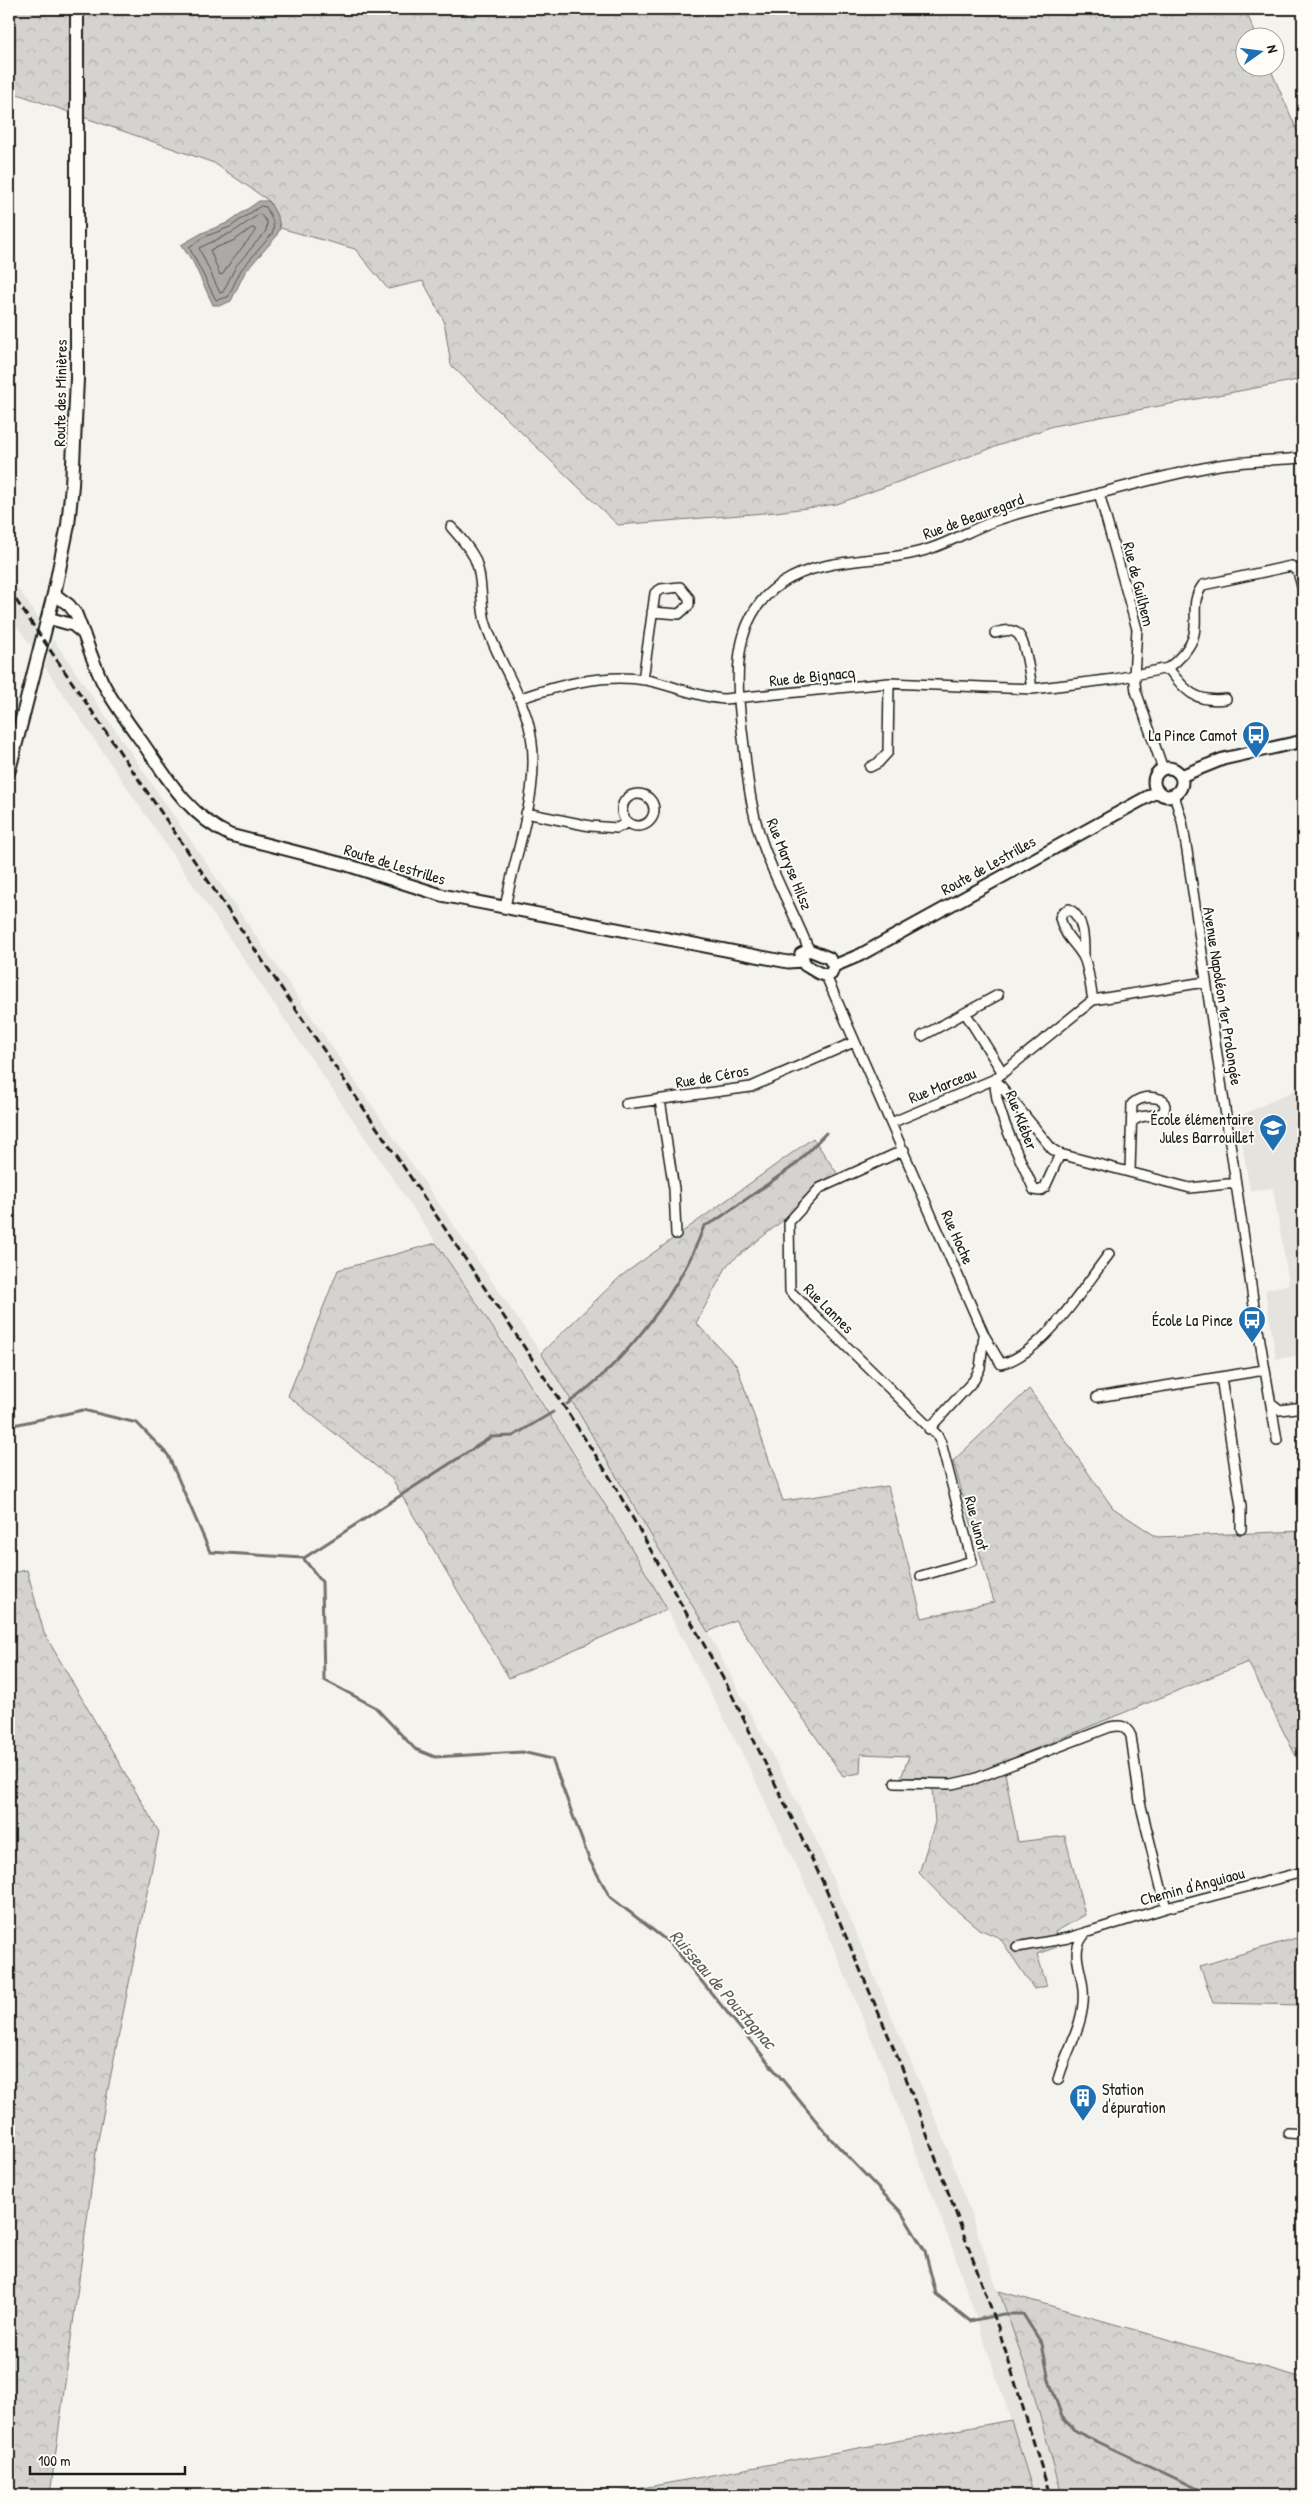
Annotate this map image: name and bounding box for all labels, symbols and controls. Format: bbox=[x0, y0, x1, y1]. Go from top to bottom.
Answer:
north arrow bbox=[1234, 28, 1284, 78]
text: N bbox=[1263, 43, 1283, 55]
street label: Route des Minières bbox=[48, 339, 72, 447]
street label: Rue de Beauregard bbox=[920, 488, 1026, 544]
street label: Rue de Guilhem bbox=[1118, 540, 1160, 628]
street label: Rue de Bignacq bbox=[768, 661, 856, 691]
bus stop icon: La Pince Camot bbox=[1241, 720, 1271, 759]
place label: La Pince Camot bbox=[1148, 724, 1237, 746]
street label: Rue Maryse Hilsz bbox=[762, 815, 818, 913]
street label: Route de Lestrilles bbox=[937, 830, 1039, 900]
street label: Route de Lestrilles bbox=[342, 838, 448, 890]
street label: Avenue Napoléon 1er Prolongée bbox=[1198, 905, 1248, 1087]
street label: Rue de Céros bbox=[674, 1059, 750, 1093]
street label: Rue Marceau bbox=[905, 1061, 980, 1108]
street label: Rue Kléber bbox=[1001, 1087, 1043, 1153]
place label: École élémentaire Jules Barrouillet bbox=[1151, 1108, 1255, 1148]
school or university icon: École élémentaire Jules Barrouillet bbox=[1258, 1113, 1288, 1152]
street label: Rue Hoche bbox=[936, 1207, 980, 1268]
street label: Rue Lannes bbox=[799, 1278, 859, 1338]
bus stop icon: École La Pince bbox=[1237, 1305, 1267, 1344]
place label: École La Pince bbox=[1152, 1309, 1234, 1331]
street label: Rue Junot bbox=[960, 1494, 994, 1553]
street label: Chemin d'Anguiaou bbox=[1137, 1861, 1247, 1911]
water label: Ruisseau de Poustagnac bbox=[664, 1924, 783, 2056]
place label: Station d'épuration bbox=[1102, 2078, 1166, 2118]
building icon: Station d'épuration bbox=[1068, 2083, 1098, 2122]
scale bar bbox=[30, 2444, 185, 2476]
text: 100 m bbox=[38, 2450, 71, 2471]

